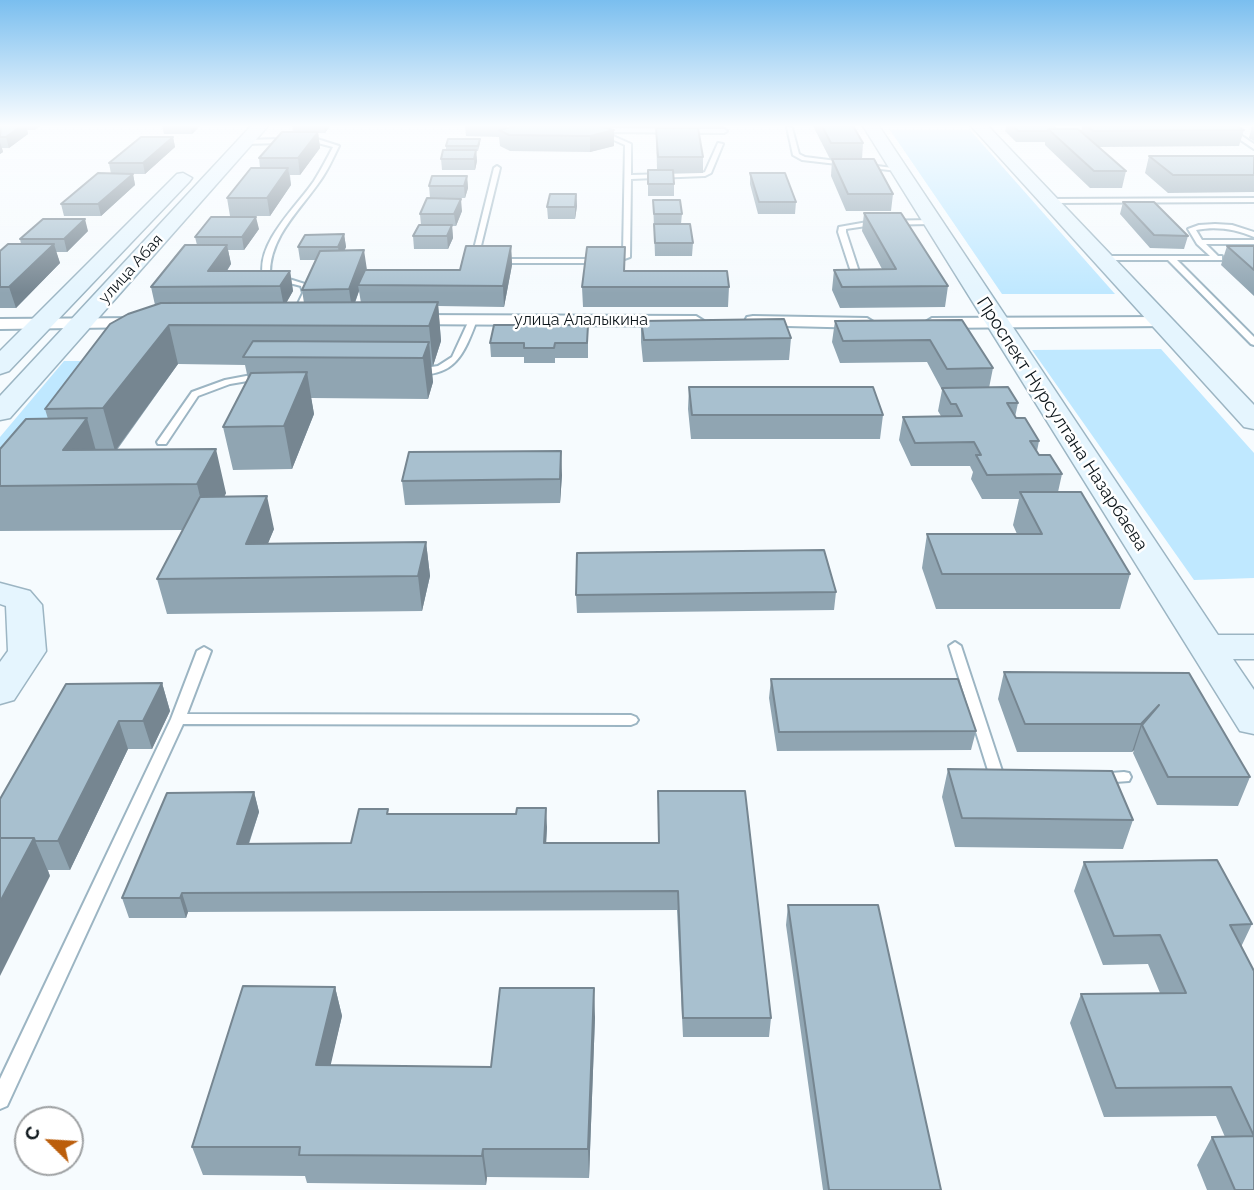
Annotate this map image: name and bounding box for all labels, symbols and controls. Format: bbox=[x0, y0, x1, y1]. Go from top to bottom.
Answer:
street label: улица Абая bbox=[95, 230, 167, 308]
street label: Проспект Нурсултана Назарбаева bbox=[972, 293, 1152, 555]
street label: улица Алалыкина bbox=[514, 310, 648, 330]
north arrow bbox=[14, 1106, 84, 1176]
text: С bbox=[19, 1123, 44, 1144]

